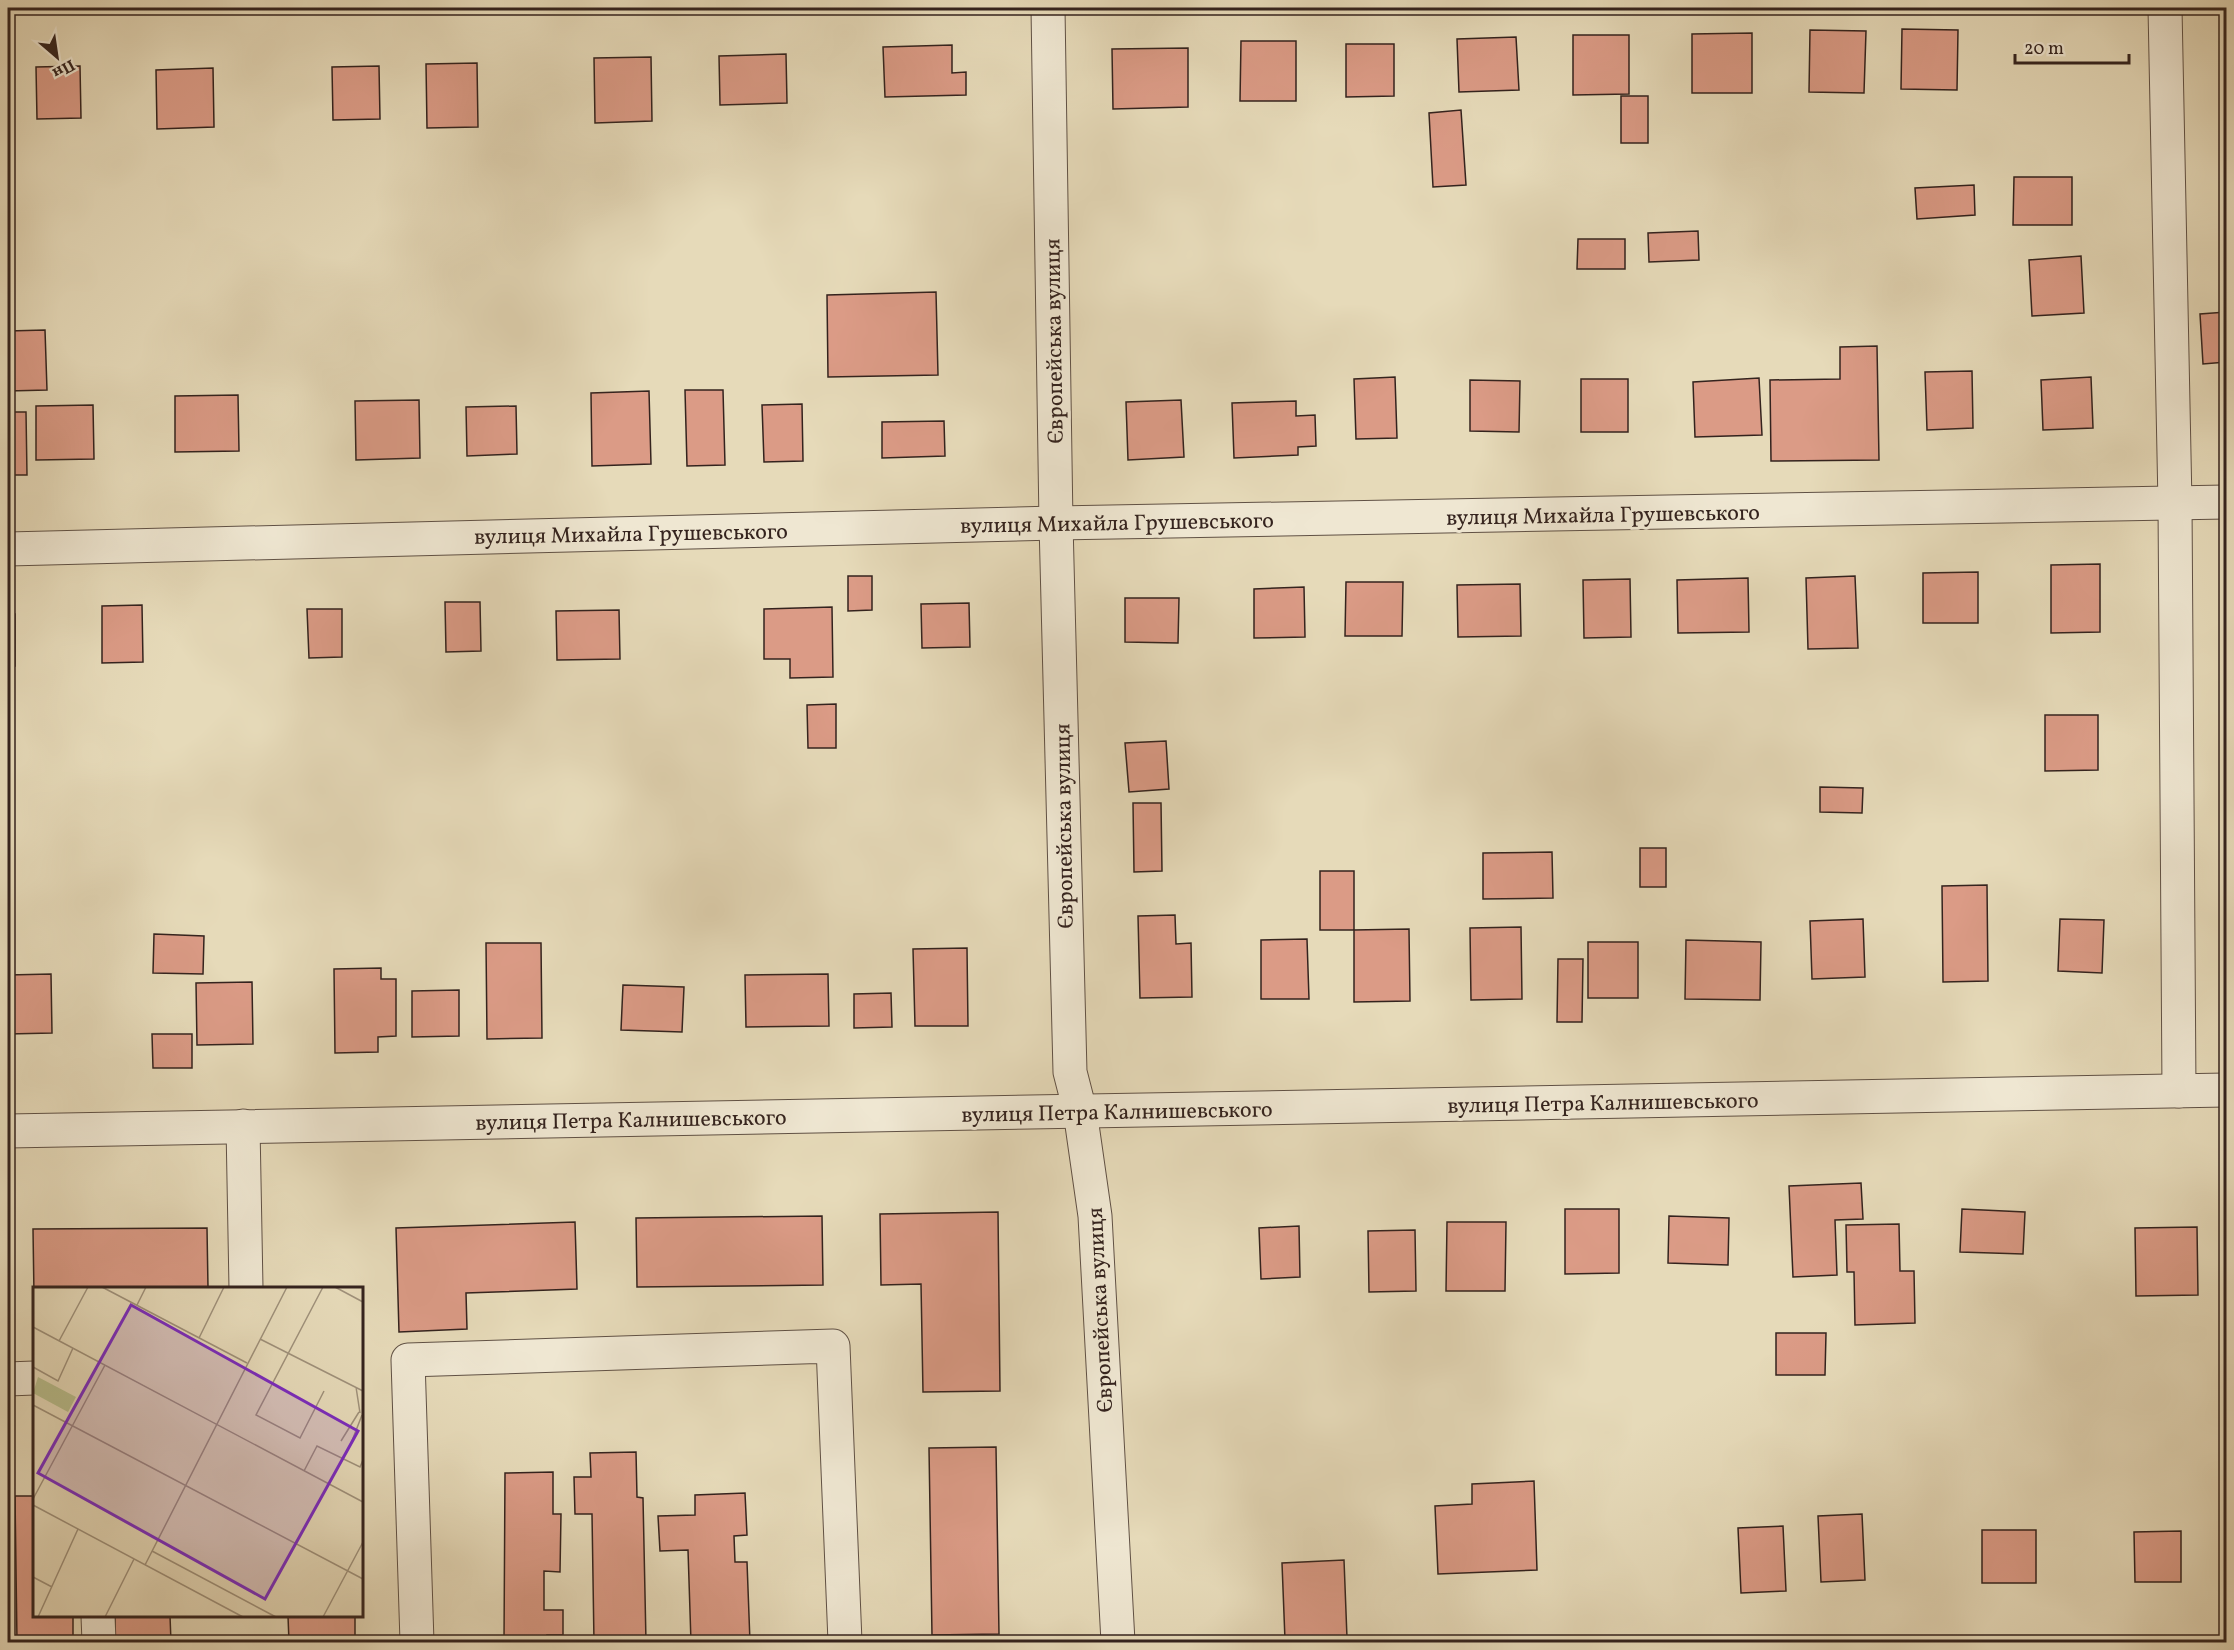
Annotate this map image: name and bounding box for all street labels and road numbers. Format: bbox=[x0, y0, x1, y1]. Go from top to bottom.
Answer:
street label: Європейська вулиця bbox=[1038, 238, 1073, 444]
street label: вулиця Михайла Грушевського bbox=[1446, 498, 1760, 535]
street label: вулиця Михайла Грушевського bbox=[960, 506, 1274, 543]
street label: вулиця Михайла Грушевського bbox=[474, 517, 788, 554]
street label: Європейська вулиця bbox=[1048, 723, 1083, 929]
street label: вулиця Петра Калнишевського bbox=[1447, 1086, 1759, 1123]
street label: вулиця Петра Калнишевського bbox=[961, 1095, 1273, 1132]
street label: вулиця Петра Калнишевського bbox=[475, 1103, 787, 1140]
street label: Європейська вулиця bbox=[1081, 1207, 1122, 1413]

